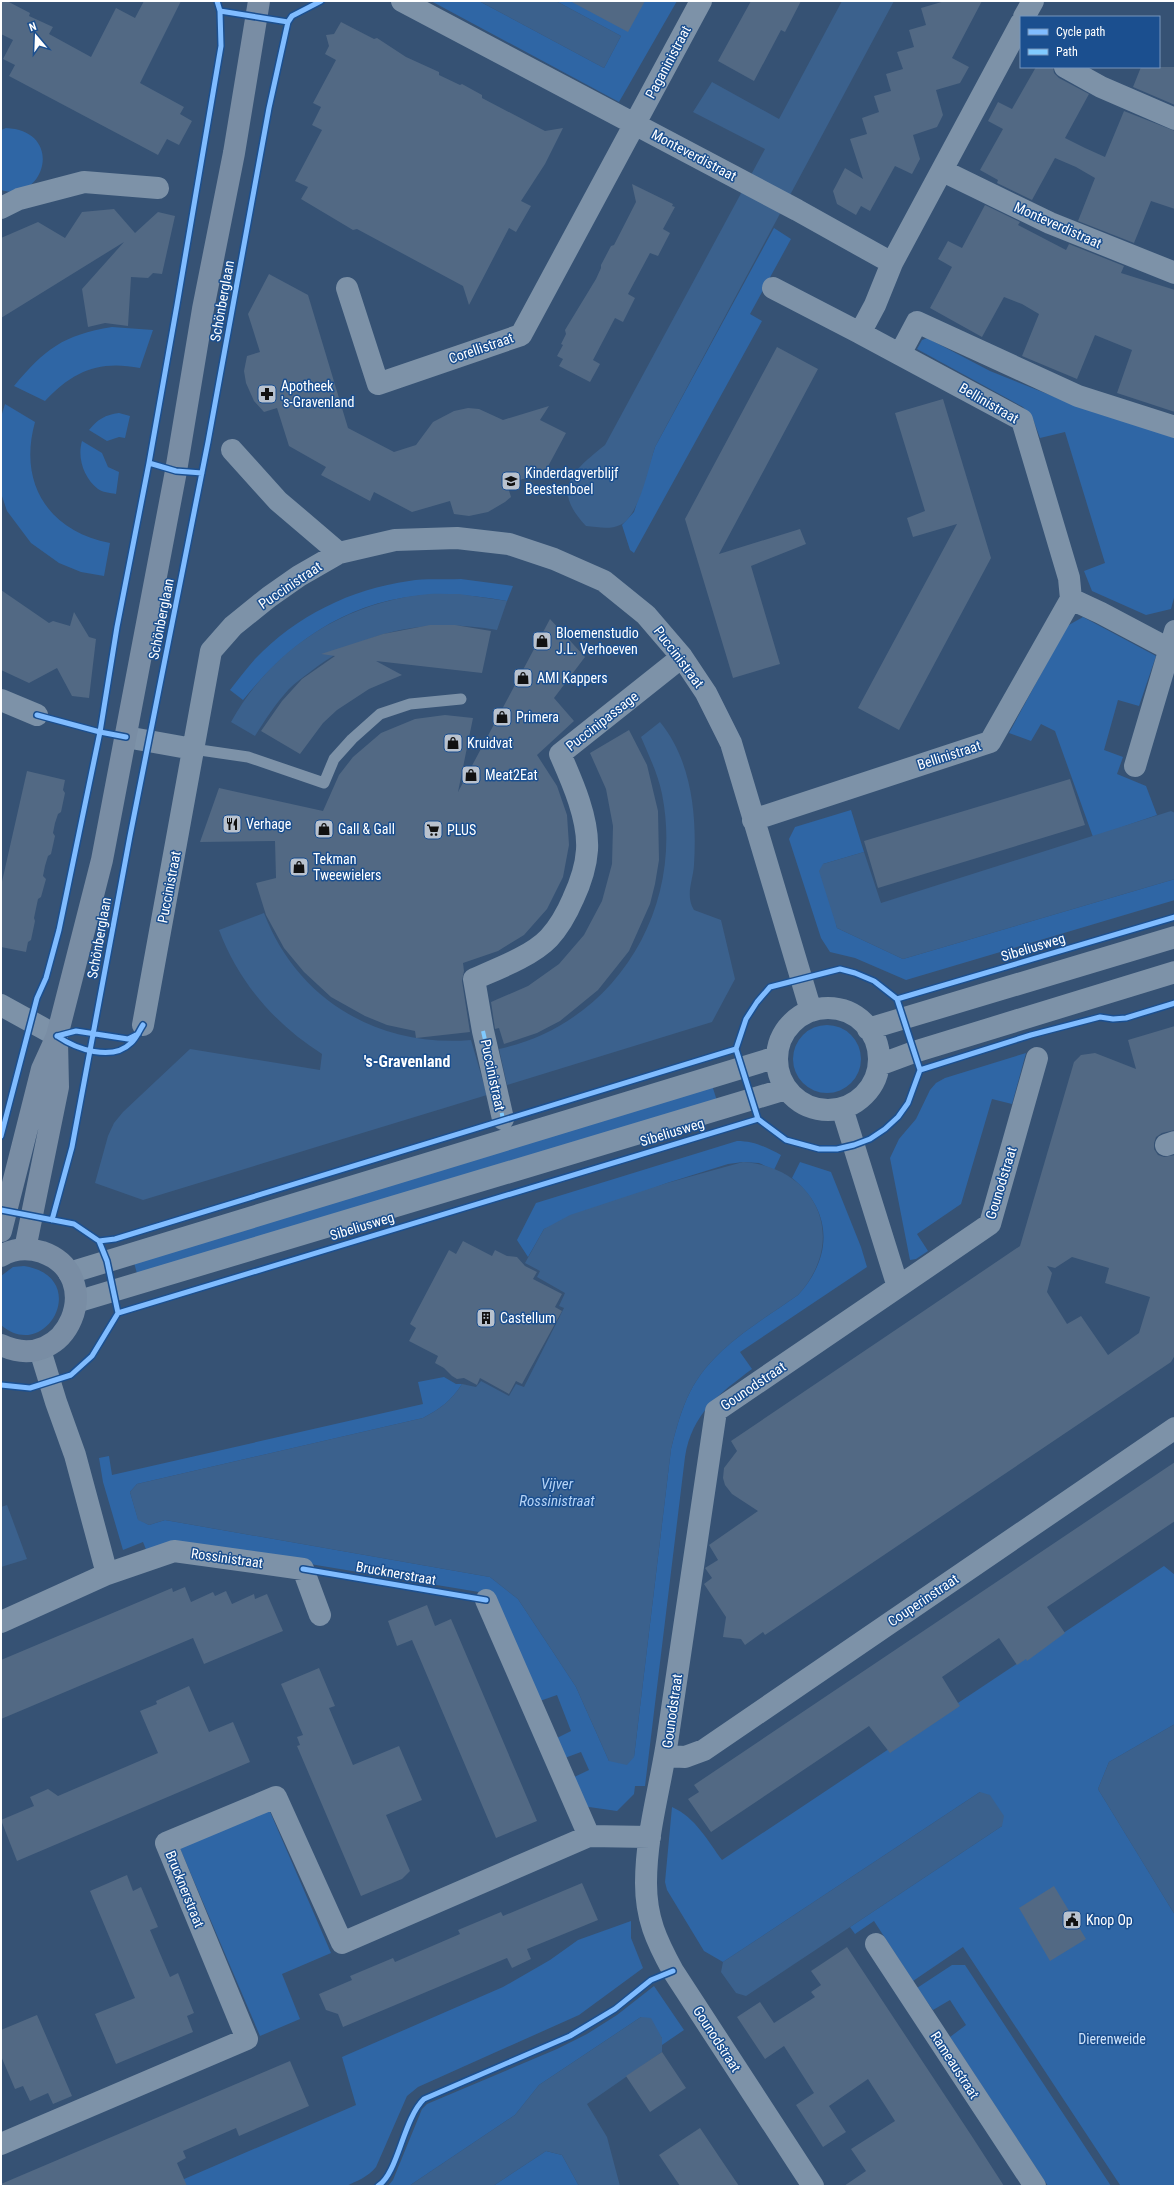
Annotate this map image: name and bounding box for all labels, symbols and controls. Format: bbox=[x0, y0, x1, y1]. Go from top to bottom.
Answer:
north arrow bbox=[16, 16, 56, 56]
legend bbox=[1020, 16, 1160, 68]
text: N bbox=[28, 20, 38, 34]
street label: Paganinistraat bbox=[642, 23, 694, 101]
text: Cycle path bbox=[1056, 25, 1106, 39]
text: Path bbox=[1056, 45, 1078, 59]
street label: Monteverdistraat bbox=[649, 126, 739, 184]
street label: Monteverdistraat bbox=[1012, 199, 1104, 251]
street label: Schönberglaan bbox=[207, 259, 237, 343]
street label: Corellistraat bbox=[447, 329, 515, 367]
place label: Apotheek 's-Gravenland bbox=[281, 378, 355, 410]
street label: Bellinistraat bbox=[956, 380, 1022, 426]
pharmacy icon: Apotheek 's-Gravenland bbox=[256, 383, 278, 405]
place label: Kinderdagverblijf Beestenboel bbox=[525, 465, 619, 497]
school or university icon: Kinderdagverblijf Beestenboel bbox=[500, 470, 522, 492]
street label: Puccinistraat bbox=[255, 558, 325, 612]
street label: Schönberglaan bbox=[145, 577, 177, 661]
street label: Puccinistraat bbox=[651, 623, 707, 691]
place label: Bloemenstudio J.L. Verhoeven bbox=[556, 625, 639, 657]
shop icon: Bloemenstudio J.L. Verhoeven bbox=[531, 630, 553, 652]
shop icon: AMI Kappers bbox=[512, 667, 534, 689]
place label: AMI Kappers bbox=[537, 670, 608, 686]
street label: Puccinipassage bbox=[563, 688, 642, 754]
shop icon: Primera bbox=[491, 706, 513, 728]
place label: Primera bbox=[516, 709, 559, 725]
shop icon: Kruidvat bbox=[442, 732, 464, 754]
place label: Kruidvat bbox=[467, 735, 513, 751]
street label: Bellinistraat bbox=[915, 737, 983, 773]
shop icon: Meat2Eat bbox=[460, 764, 482, 786]
place label: Meat2Eat bbox=[485, 767, 538, 783]
restaurant icon: Verhage bbox=[221, 813, 243, 835]
place label: Verhage bbox=[246, 816, 292, 832]
shop icon: Gall & Gall bbox=[313, 818, 335, 840]
supermarket icon: PLUS bbox=[422, 819, 444, 841]
place label: Gall & Gall bbox=[338, 821, 395, 837]
place label: PLUS bbox=[447, 822, 476, 838]
street label: Puccinistraat bbox=[154, 850, 184, 924]
place label: Tekman Tweewielers bbox=[313, 851, 381, 883]
shop icon: Tekman Tweewielers bbox=[288, 856, 310, 878]
street label: Schönberglaan bbox=[84, 896, 114, 980]
street label: Sibeliusweg bbox=[999, 930, 1067, 964]
street label: Puccinistraat bbox=[478, 1038, 508, 1112]
district label: 's-Gravenland bbox=[364, 1052, 450, 1071]
street label: Sibeliusweg bbox=[638, 1115, 706, 1149]
street label: Gounodstraat bbox=[982, 1145, 1020, 1221]
street label: Sibeliusweg bbox=[328, 1209, 396, 1243]
building icon: Castellum bbox=[475, 1307, 497, 1329]
place label: Castellum bbox=[500, 1310, 555, 1326]
street label: Gounodstraat bbox=[717, 1358, 789, 1414]
water label: Vijver Rossinistraat bbox=[519, 1475, 595, 1510]
street label: Rossinistraat bbox=[190, 1545, 264, 1571]
street label: Brucknerstraat bbox=[355, 1558, 437, 1588]
street label: Couperinstraat bbox=[885, 1571, 961, 1629]
street label: Gounodstraat bbox=[659, 1673, 685, 1749]
street label: Brucknerstraat bbox=[162, 1848, 208, 1930]
public building icon: Knop Op bbox=[1061, 1909, 1083, 1931]
place label: Knop Op bbox=[1086, 1912, 1133, 1928]
street label: Gounodstraat bbox=[690, 2003, 744, 2075]
street label: Rameaustraat bbox=[927, 2028, 983, 2102]
park label: Dierenweide bbox=[1078, 2031, 1146, 2047]

